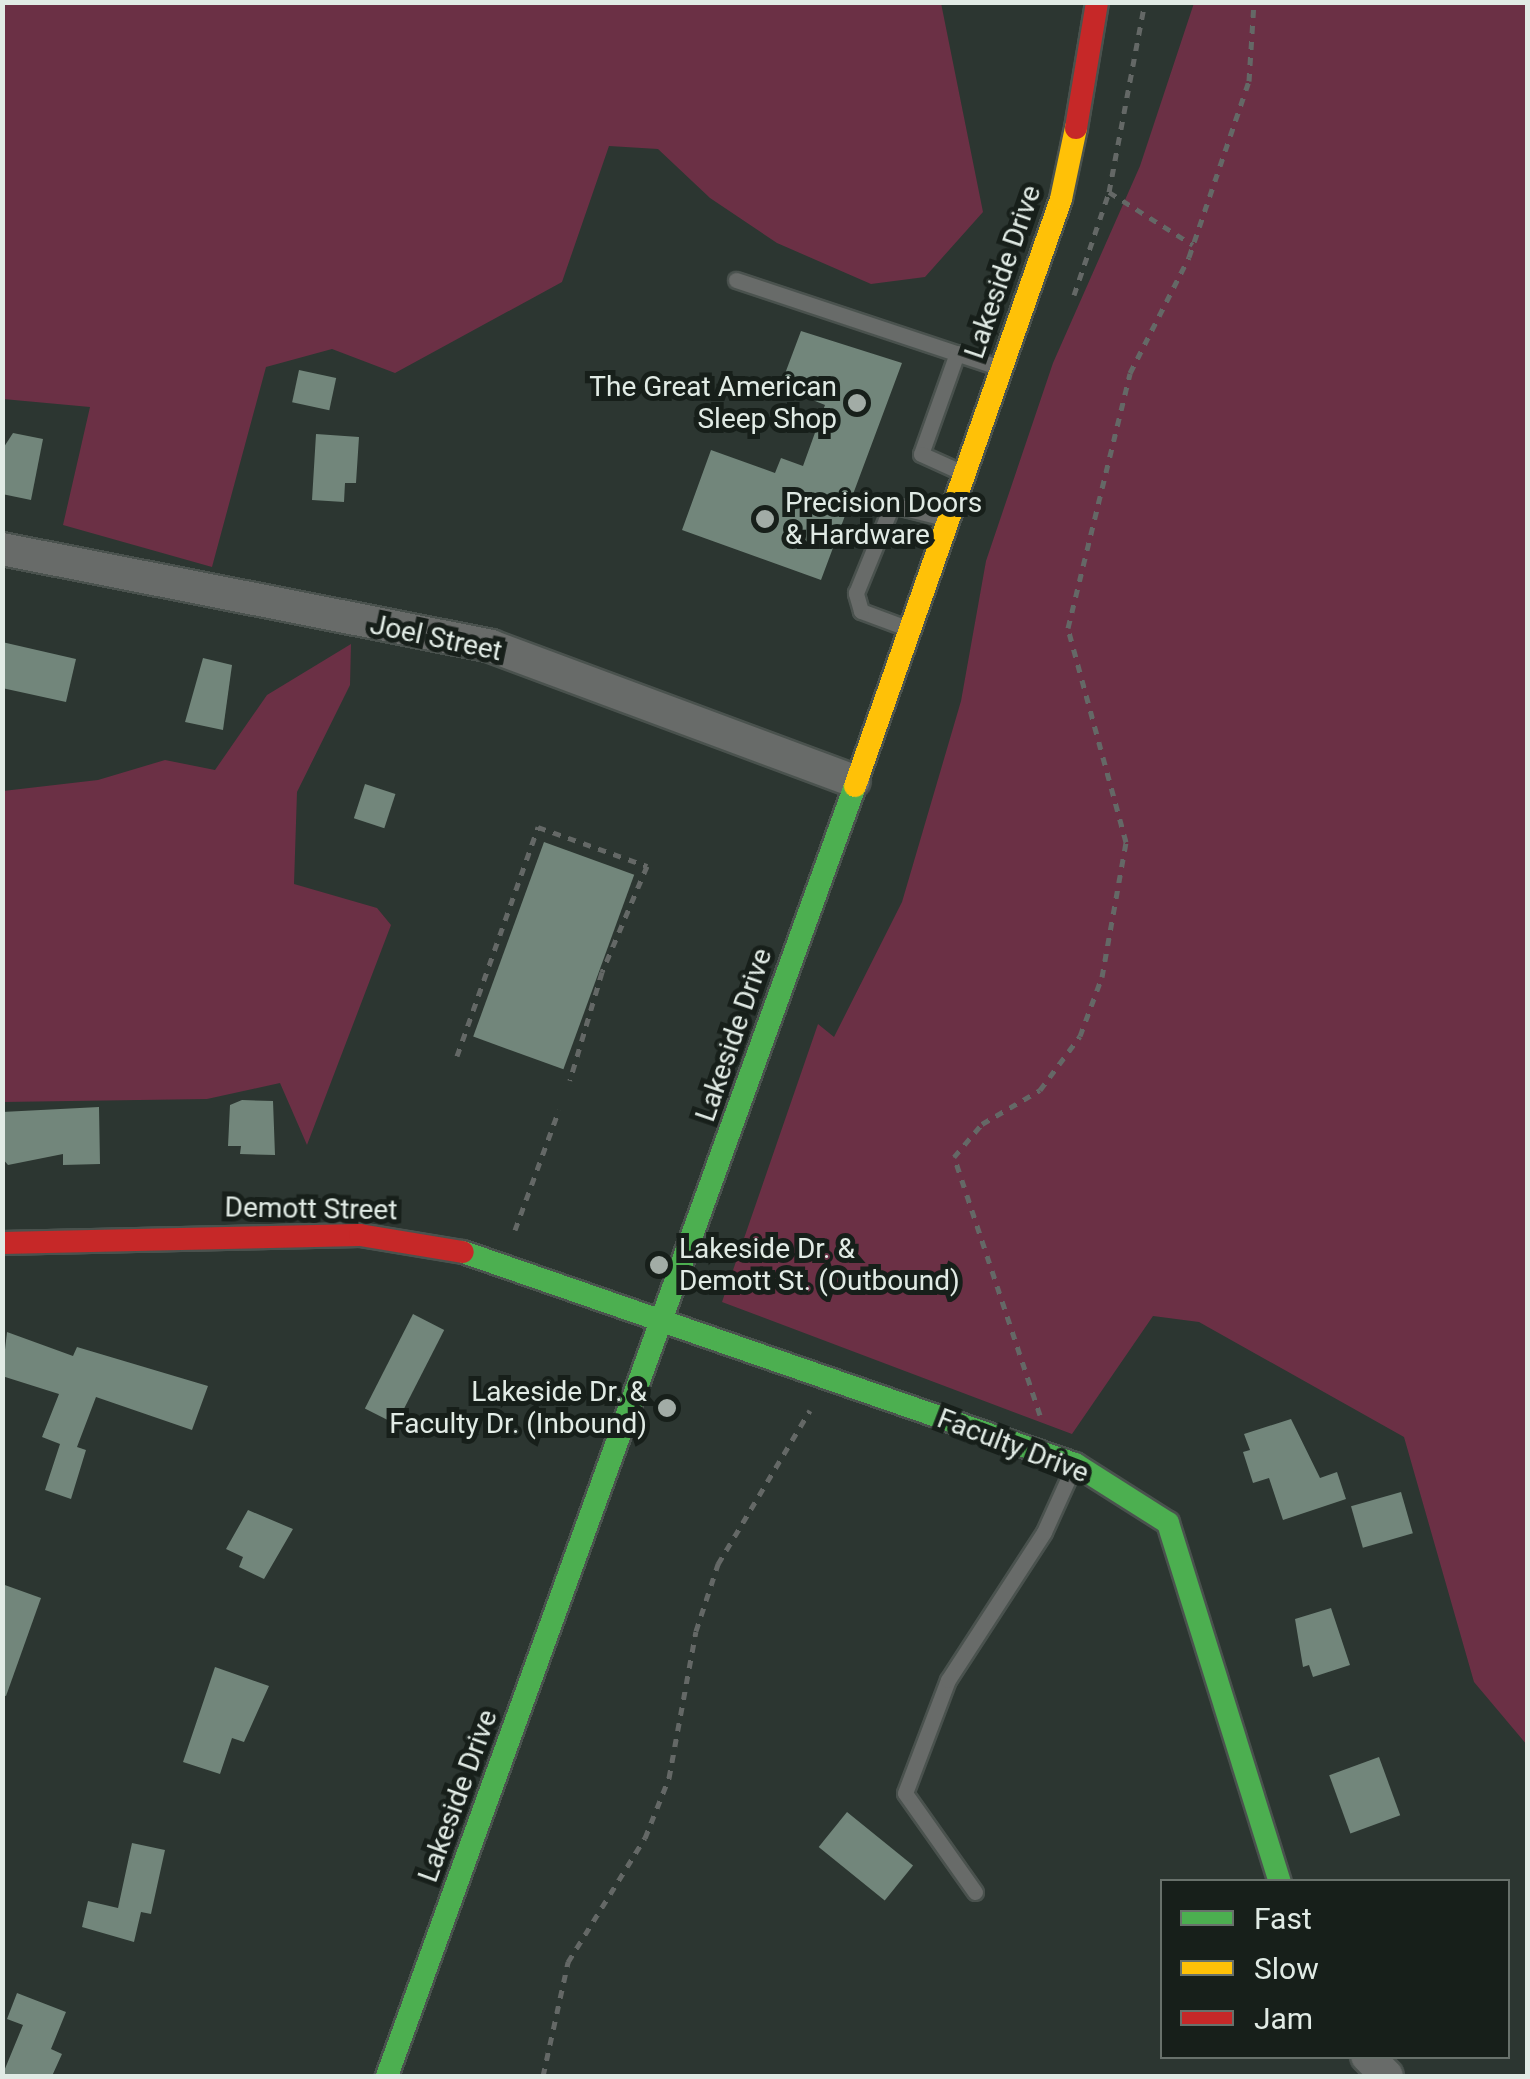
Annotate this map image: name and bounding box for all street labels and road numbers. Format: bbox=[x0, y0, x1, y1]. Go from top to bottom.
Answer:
street label: Lakeside Drive bbox=[958, 181, 1048, 363]
street label: Joel Street bbox=[367, 608, 505, 668]
street label: Lakeside Drive bbox=[689, 944, 779, 1126]
street label: Demott Street bbox=[224, 1191, 398, 1227]
street label: Faculty Drive bbox=[933, 1402, 1093, 1490]
street label: Lakeside Drive bbox=[411, 1705, 505, 1887]

